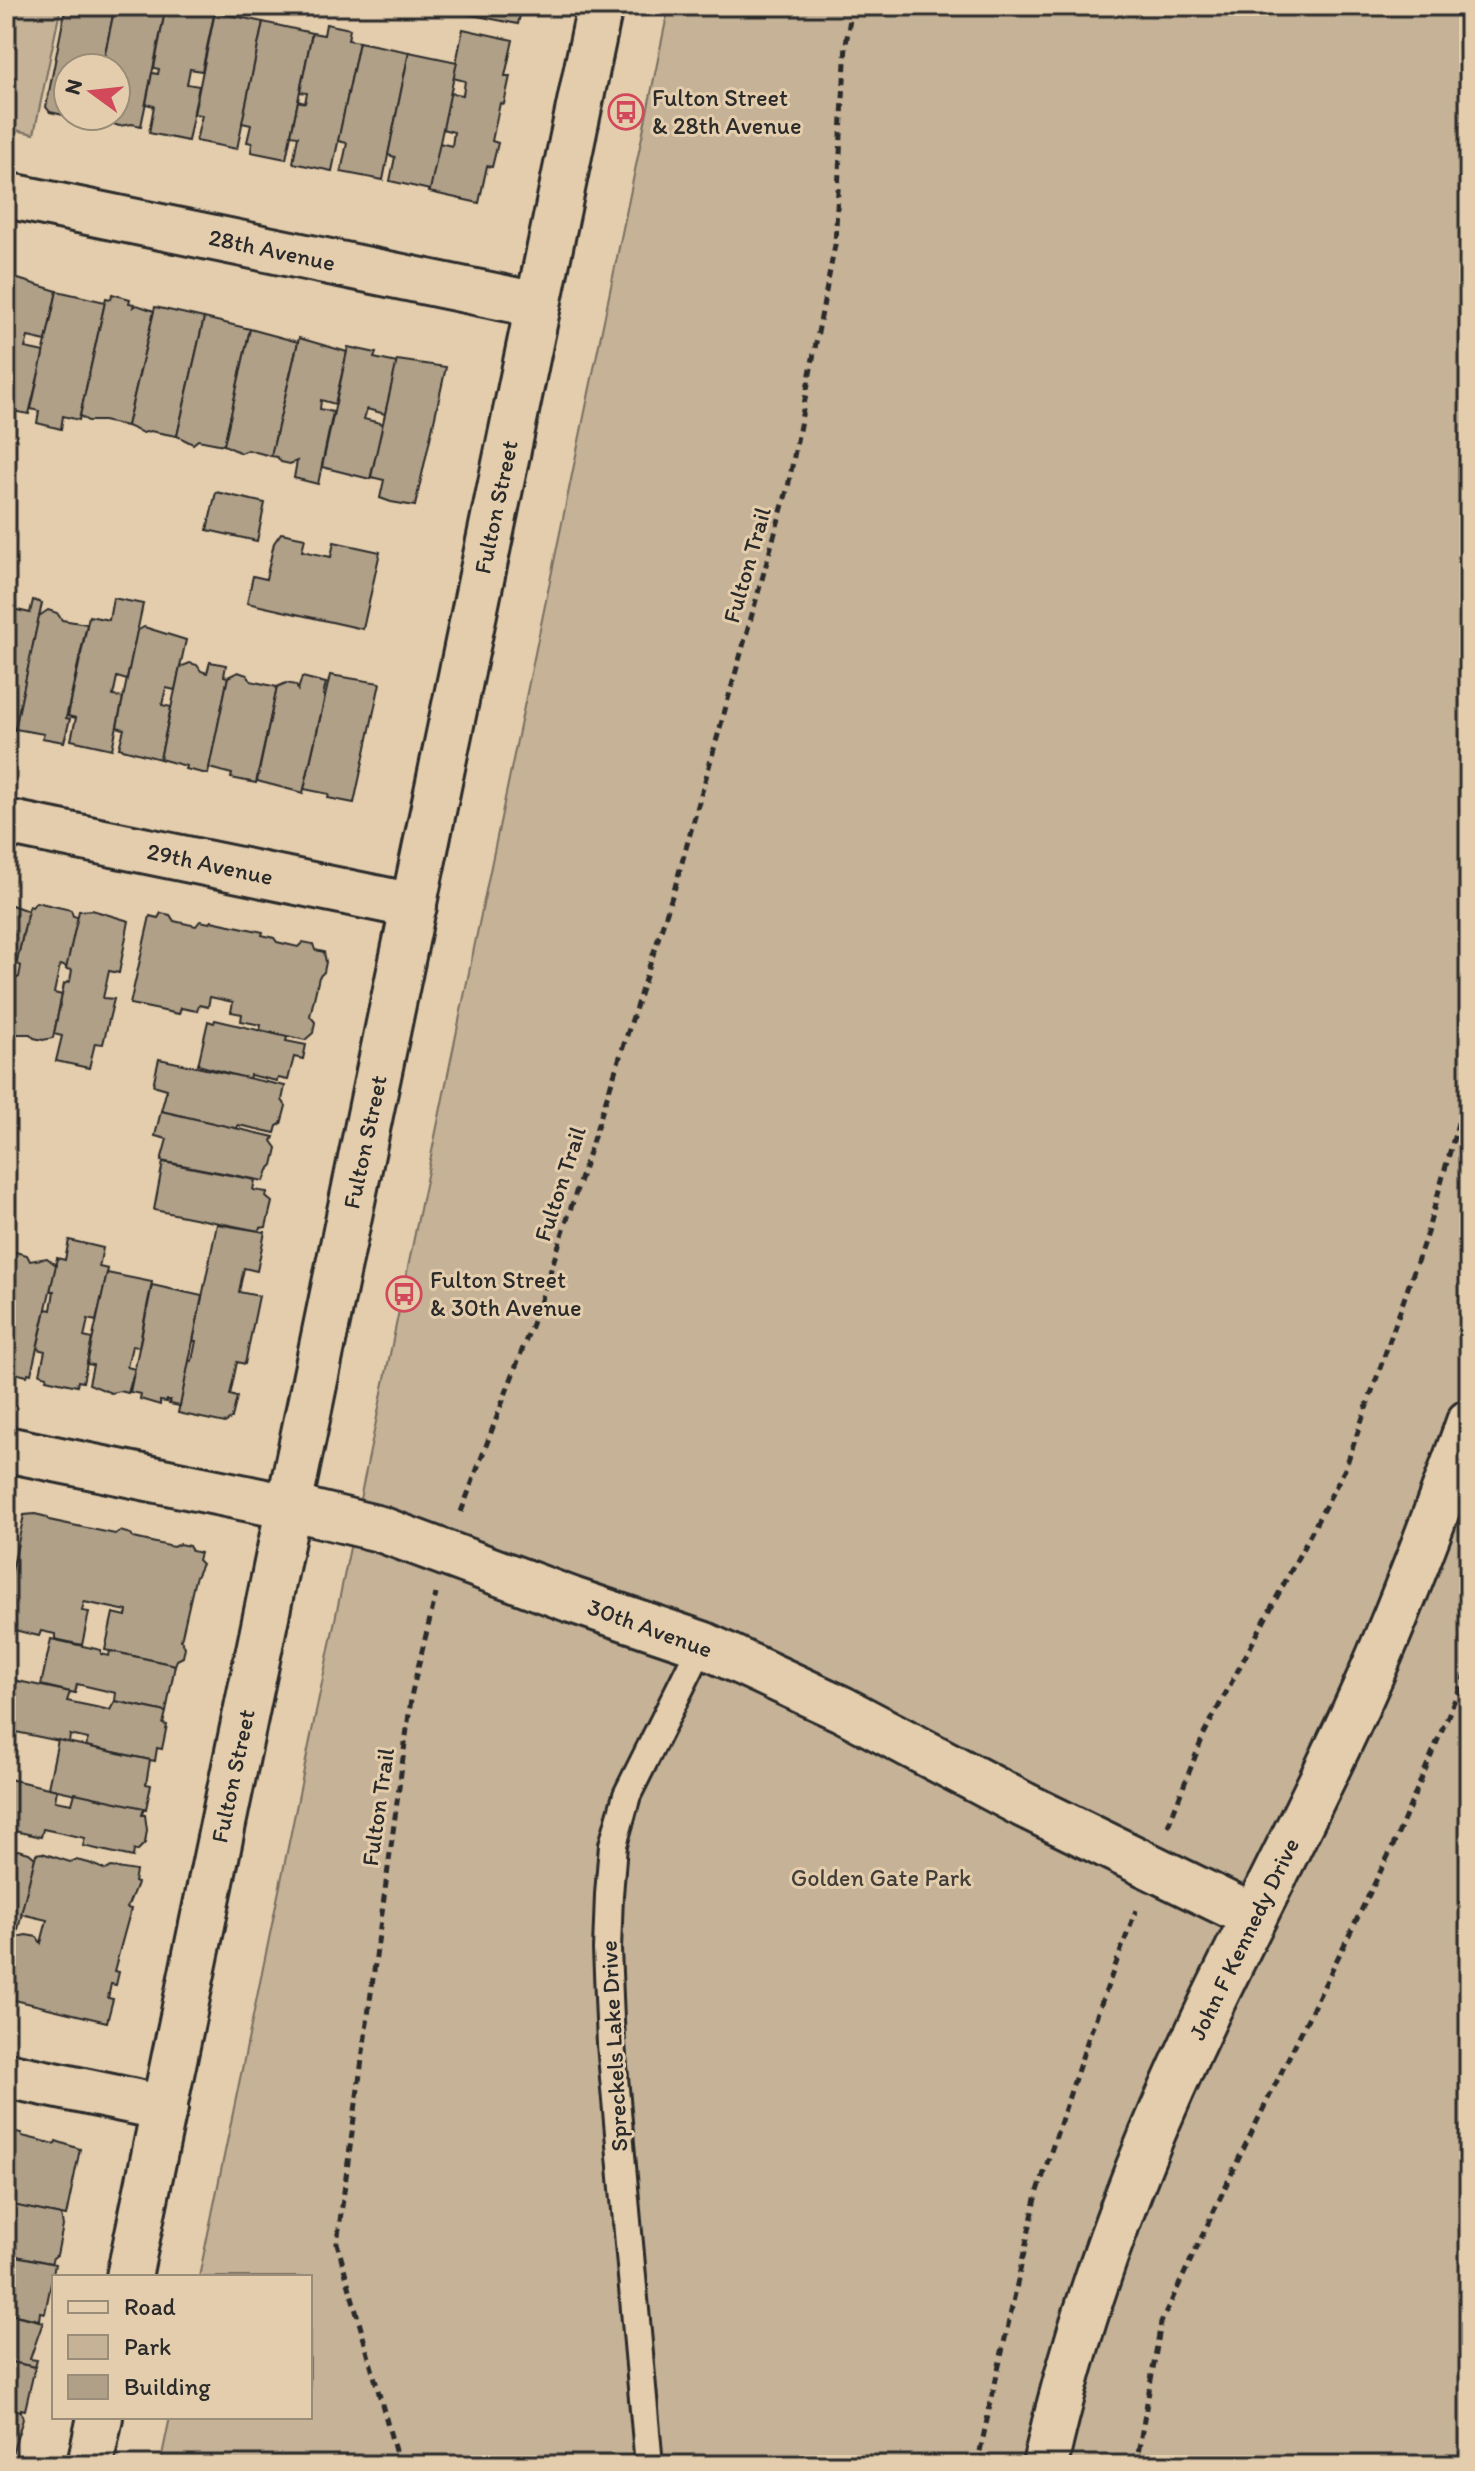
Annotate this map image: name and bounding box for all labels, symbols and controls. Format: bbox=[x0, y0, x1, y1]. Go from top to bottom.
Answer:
north arrow bbox=[52, 52, 132, 132]
text: N bbox=[58, 76, 88, 98]
place label: Fulton Street & 28th Avenue bbox=[652, 83, 802, 140]
bus stop icon: Fulton Street & 28th Avenue bbox=[607, 93, 645, 131]
street label: 28th Avenue bbox=[206, 222, 338, 277]
street label: Fulton Street bbox=[467, 437, 524, 576]
street label: Fulton Trail bbox=[716, 503, 777, 626]
street label: 29th Avenue bbox=[144, 836, 276, 891]
street label: Fulton Street bbox=[336, 1072, 393, 1211]
street label: Fulton Trail bbox=[527, 1123, 592, 1245]
place label: Fulton Street & 30th Avenue bbox=[430, 1265, 582, 1322]
bus stop icon: Fulton Street & 30th Avenue bbox=[385, 1275, 423, 1313]
street label: 30th Avenue bbox=[584, 1592, 717, 1664]
street label: Fulton Street bbox=[204, 1706, 261, 1845]
street label: Fulton Trail bbox=[355, 1746, 400, 1868]
street label: John F Kennedy Drive bbox=[1182, 1833, 1305, 2045]
park label: Golden Gate Park bbox=[791, 1863, 972, 1892]
street label: Spreckels Lake Drive bbox=[593, 1940, 634, 2152]
legend bbox=[52, 2275, 312, 2419]
text: Road bbox=[124, 2292, 176, 2321]
text: Park bbox=[124, 2332, 171, 2361]
text: Building bbox=[124, 2372, 211, 2401]

